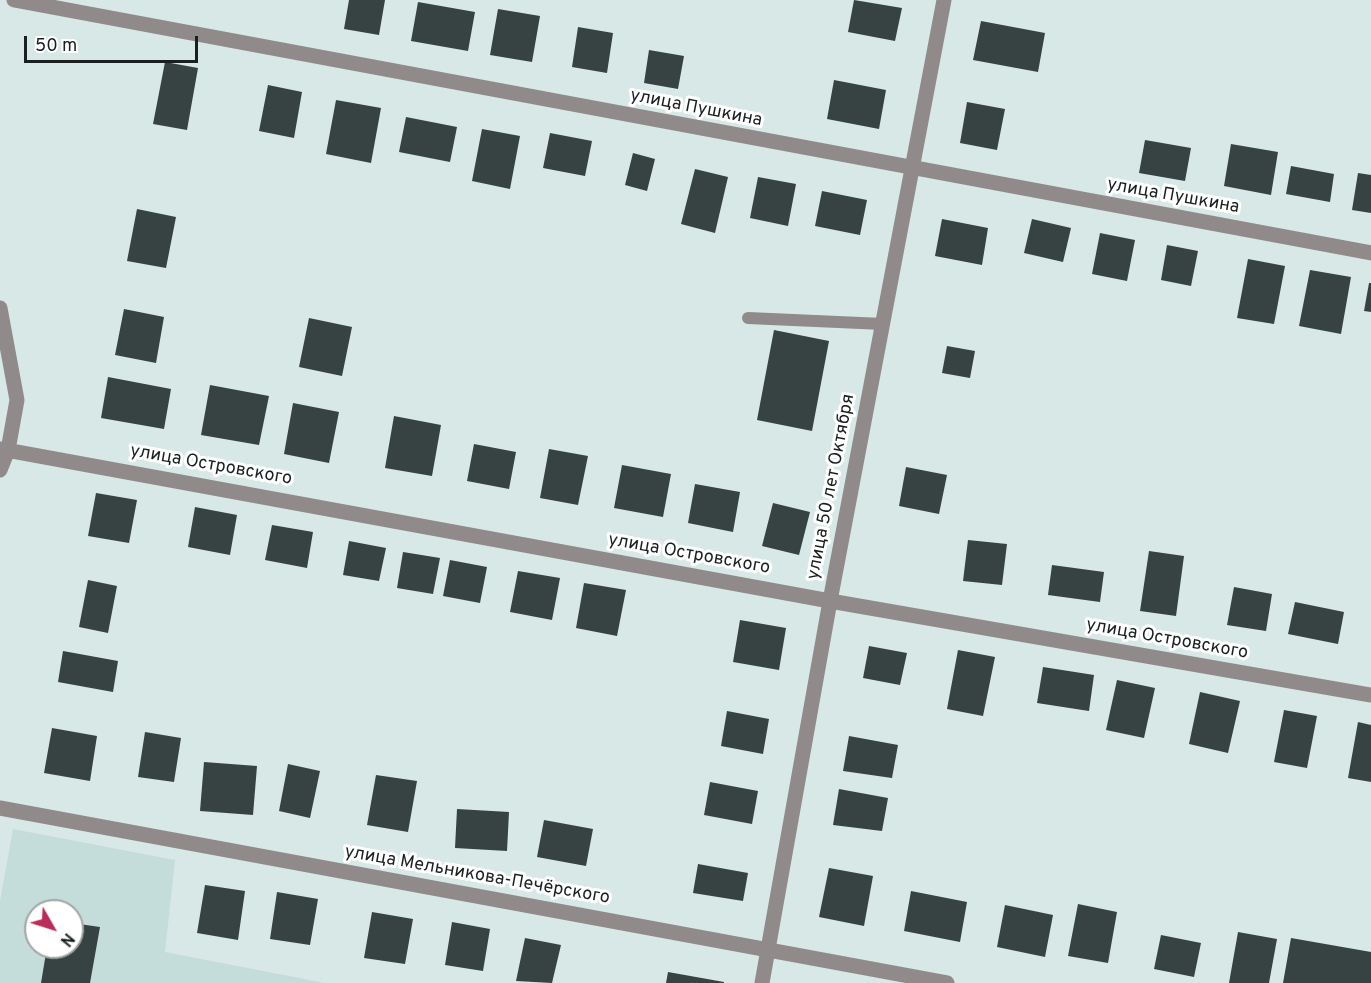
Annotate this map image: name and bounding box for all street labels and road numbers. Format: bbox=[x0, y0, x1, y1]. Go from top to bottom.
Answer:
street label: улица Пушкина bbox=[628, 86, 764, 132]
street label: улица Пушкина bbox=[1105, 175, 1241, 219]
street label: улица 50 лет Октября bbox=[803, 392, 861, 582]
street label: улица Островского bbox=[128, 441, 294, 491]
street label: улица Островского bbox=[606, 530, 772, 580]
street label: улица Островского bbox=[1084, 615, 1250, 665]
street label: улица Мельникова-Печёрского bbox=[343, 842, 611, 910]

